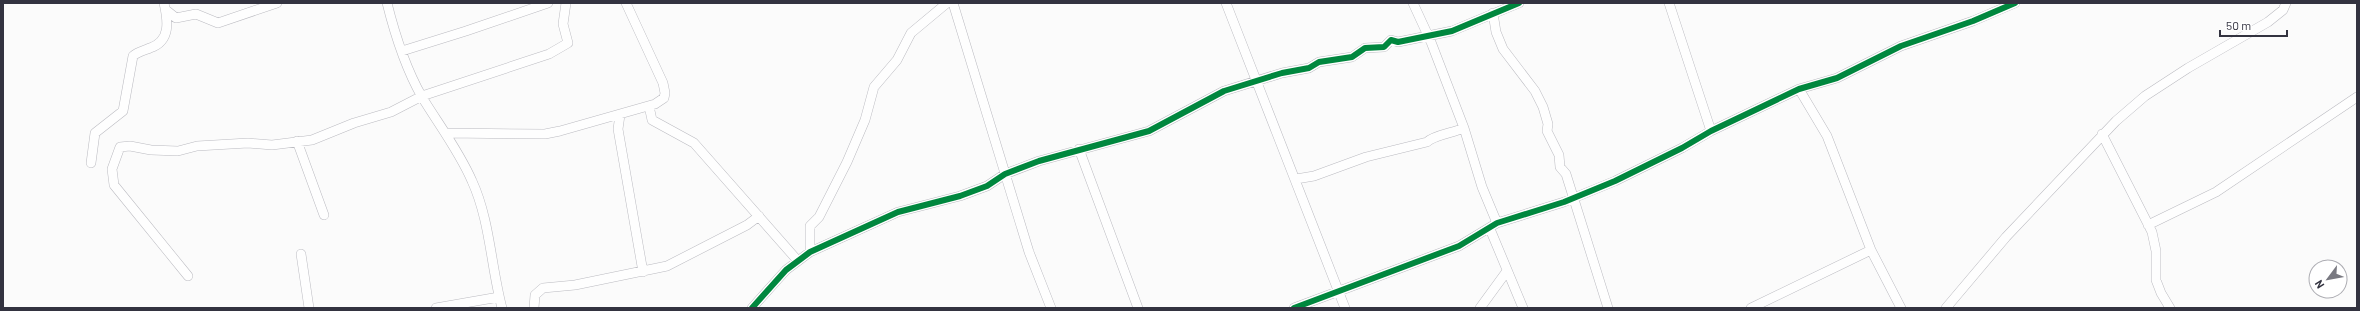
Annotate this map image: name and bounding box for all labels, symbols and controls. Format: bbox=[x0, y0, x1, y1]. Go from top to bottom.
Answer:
scale bar bbox=[2220, 12, 2287, 38]
text: 50 m bbox=[2226, 18, 2251, 32]
north arrow bbox=[2308, 259, 2348, 299]
text: N bbox=[2312, 278, 2327, 291]

